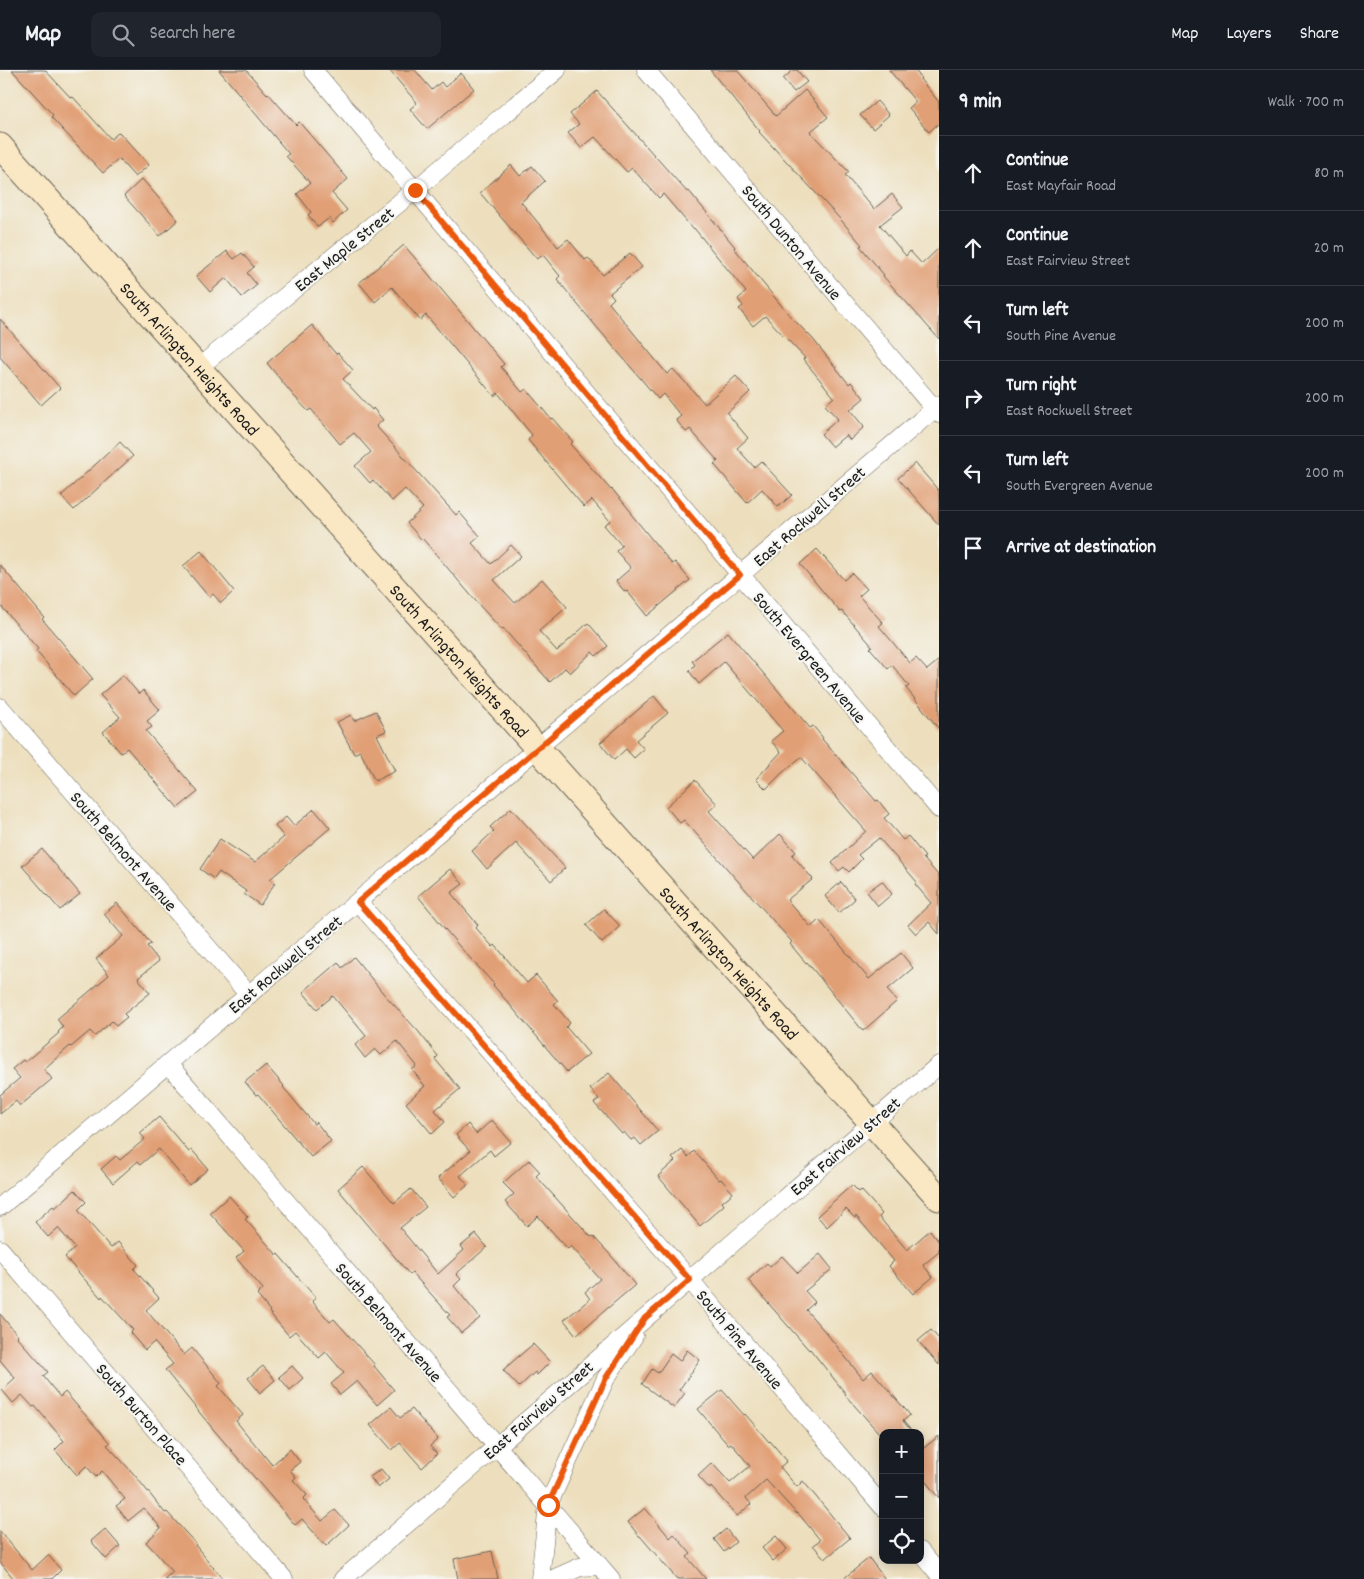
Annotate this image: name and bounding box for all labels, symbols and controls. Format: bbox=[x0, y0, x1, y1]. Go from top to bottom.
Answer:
search box bbox=[91, 12, 441, 57]
text: Map bbox=[25, 18, 61, 52]
icon: search bbox=[109, 21, 137, 49]
text: Search here bbox=[149, 21, 235, 48]
text: Map bbox=[1171, 22, 1198, 47]
text: Layers bbox=[1226, 22, 1272, 47]
text: Share bbox=[1300, 22, 1339, 47]
text: 9 min bbox=[959, 88, 1001, 118]
text: Walk · 700 m bbox=[1268, 91, 1344, 114]
text: Continue bbox=[1006, 148, 1068, 175]
icon: ahead bbox=[959, 159, 987, 187]
text: 80 m bbox=[1314, 162, 1344, 185]
text: East Mayfair Road bbox=[1006, 175, 1116, 198]
route end bbox=[404, 179, 427, 202]
street label: South Dunton Avenue bbox=[734, 180, 846, 307]
street label: East Maple Street bbox=[290, 203, 401, 299]
text: Continue bbox=[1006, 223, 1068, 250]
icon: ahead bbox=[959, 234, 987, 262]
text: 20 m bbox=[1314, 237, 1344, 260]
text: East Fairview Street bbox=[1006, 250, 1130, 273]
street label: South Arlington Heights Road bbox=[112, 278, 263, 443]
text: Turn left bbox=[1006, 298, 1069, 325]
icon: left bbox=[959, 309, 987, 337]
text: 200 m bbox=[1305, 312, 1344, 335]
text: South Pine Avenue bbox=[1006, 325, 1116, 348]
text: Turn right bbox=[1006, 373, 1077, 400]
icon: right bbox=[959, 384, 987, 412]
text: 200 m bbox=[1305, 387, 1344, 410]
text: East Rockwell Street bbox=[1006, 400, 1132, 423]
text: Turn left bbox=[1006, 448, 1069, 475]
icon: left bbox=[959, 459, 987, 487]
street label: East Rockwell Street bbox=[749, 462, 873, 574]
text: 200 m bbox=[1305, 462, 1344, 485]
text: South Evergreen Avenue bbox=[1006, 475, 1153, 498]
icon: arrive bbox=[959, 534, 987, 562]
text: Arrive at destination bbox=[1006, 535, 1156, 562]
street label: South Arlington Heights Road bbox=[382, 580, 533, 745]
street label: South Evergreen Avenue bbox=[745, 587, 871, 730]
street label: South Belmont Avenue bbox=[63, 787, 182, 918]
street label: South Arlington Heights Road bbox=[652, 882, 803, 1047]
street label: East Rockwell Street bbox=[224, 910, 349, 1021]
street label: East Fairview Street bbox=[786, 1092, 908, 1203]
street label: South Belmont Avenue bbox=[328, 1258, 447, 1389]
street label: South Pine Avenue bbox=[689, 1285, 787, 1396]
street label: East Fairview Street bbox=[479, 1356, 601, 1467]
street label: South Burton Place bbox=[88, 1359, 192, 1473]
map controls bbox=[879, 1429, 924, 1564]
button: + bbox=[879, 1429, 924, 1474]
button: − bbox=[879, 1474, 924, 1519]
route start bbox=[537, 1494, 560, 1517]
button: locate bbox=[879, 1519, 924, 1564]

